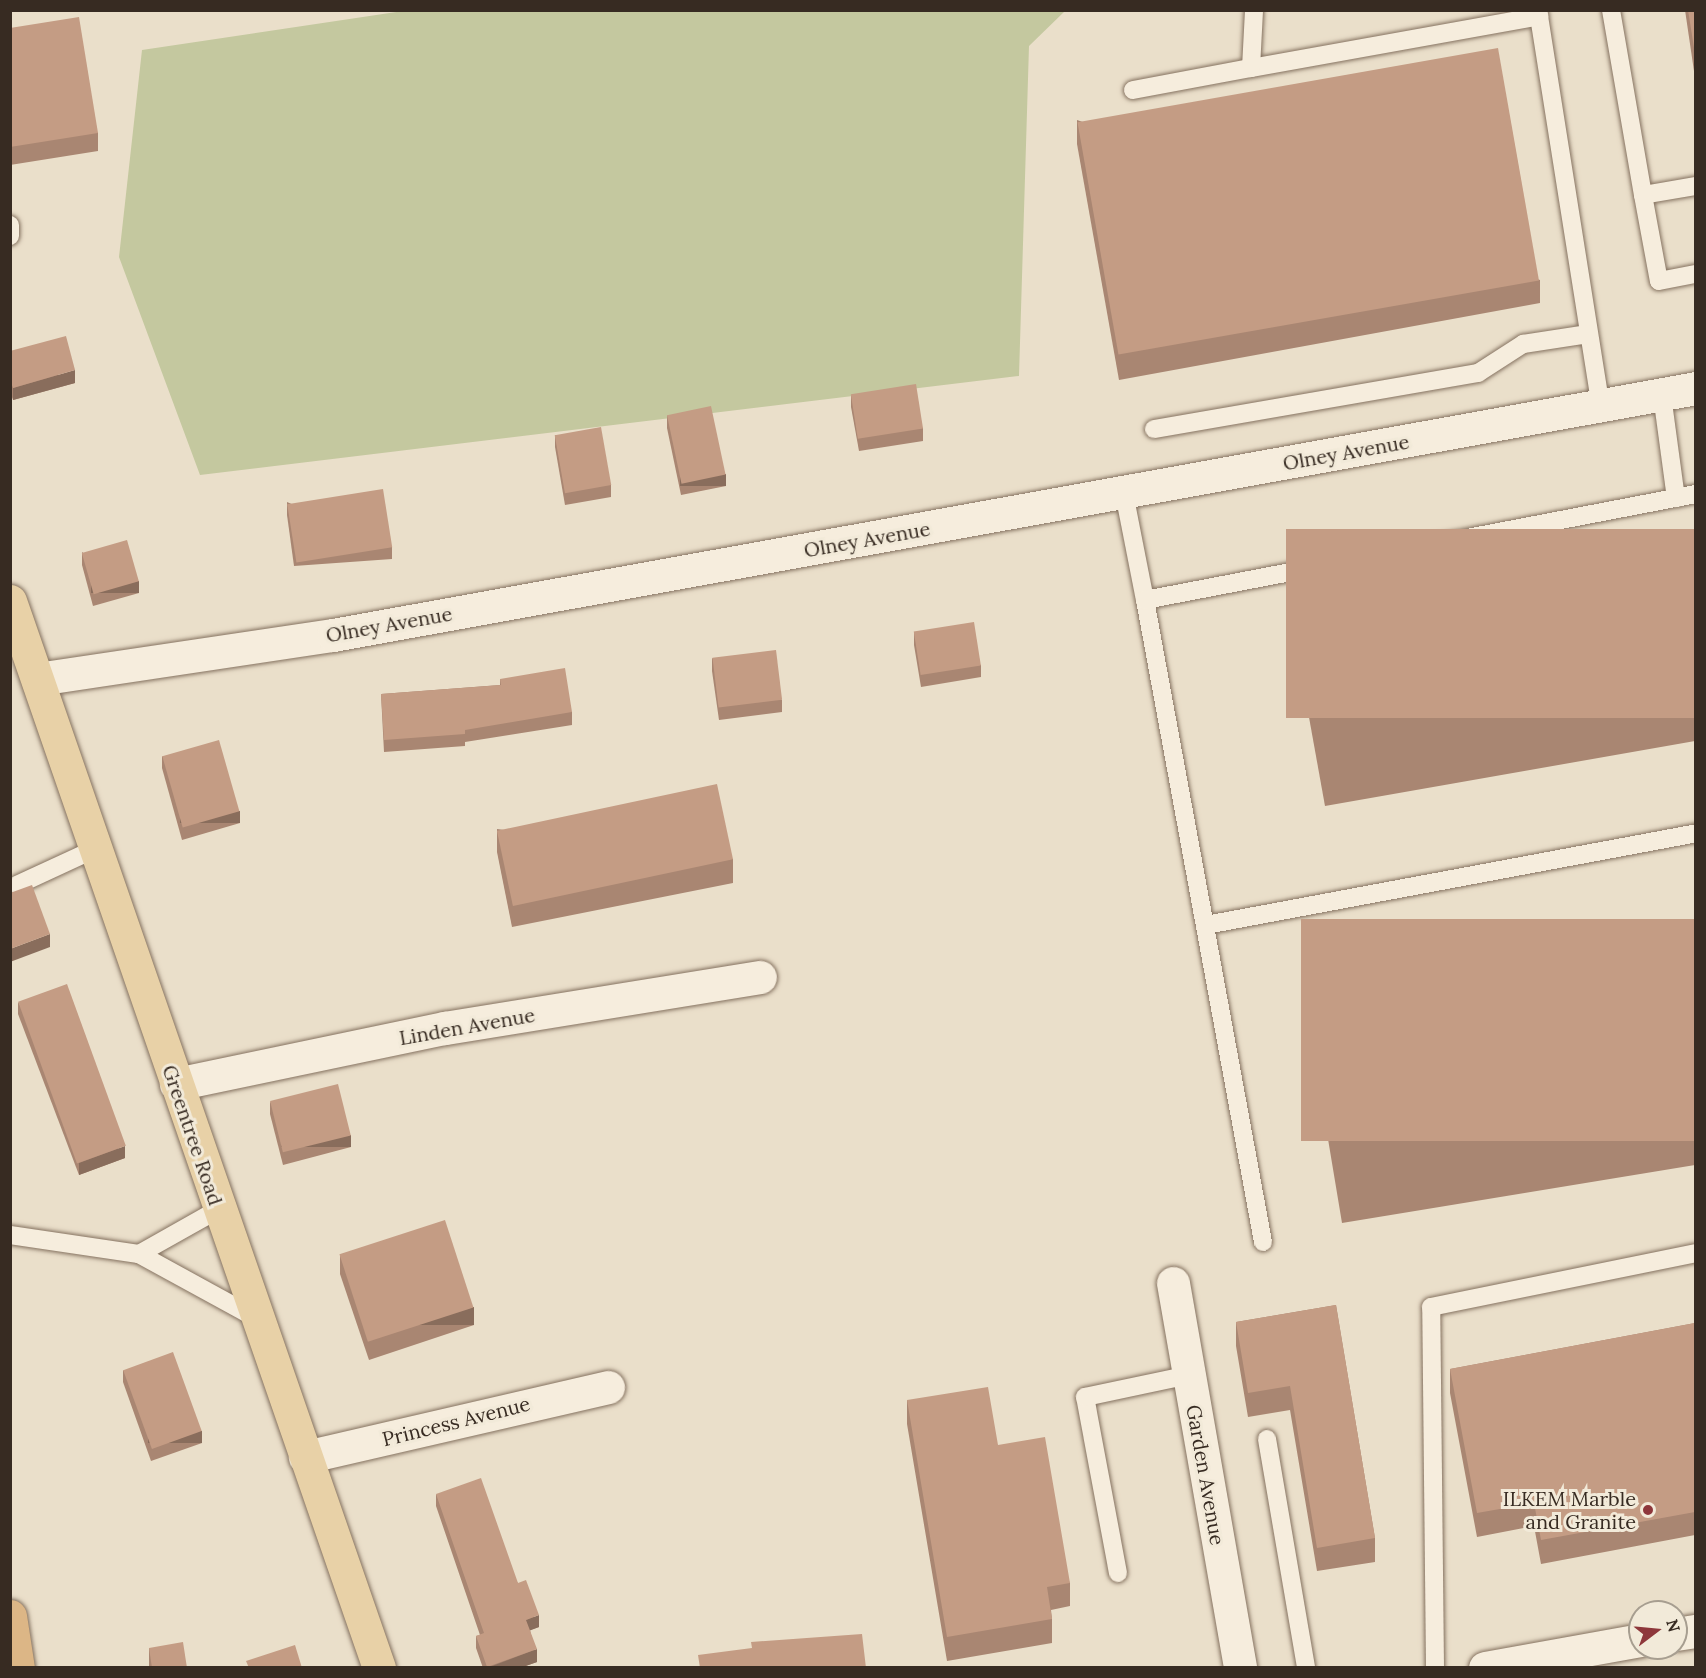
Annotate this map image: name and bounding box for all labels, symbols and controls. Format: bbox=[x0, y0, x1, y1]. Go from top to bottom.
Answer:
street label: Olney Avenue bbox=[1281, 429, 1411, 475]
street label: Olney Avenue bbox=[802, 516, 932, 562]
street label: Olney Avenue bbox=[324, 601, 454, 647]
street label: Linden Avenue bbox=[397, 1002, 537, 1050]
street label: Greentree Road bbox=[158, 1062, 228, 1208]
street label: Princess Avenue bbox=[380, 1391, 532, 1451]
street label: Garden Avenue bbox=[1182, 1403, 1230, 1547]
place label: ILKEM Marble and Granite bbox=[1503, 1486, 1636, 1533]
marker: ILKEM Marble and Granite bbox=[1641, 1503, 1655, 1517]
north arrow bbox=[1628, 1600, 1688, 1660]
text: N bbox=[1662, 1617, 1685, 1634]

